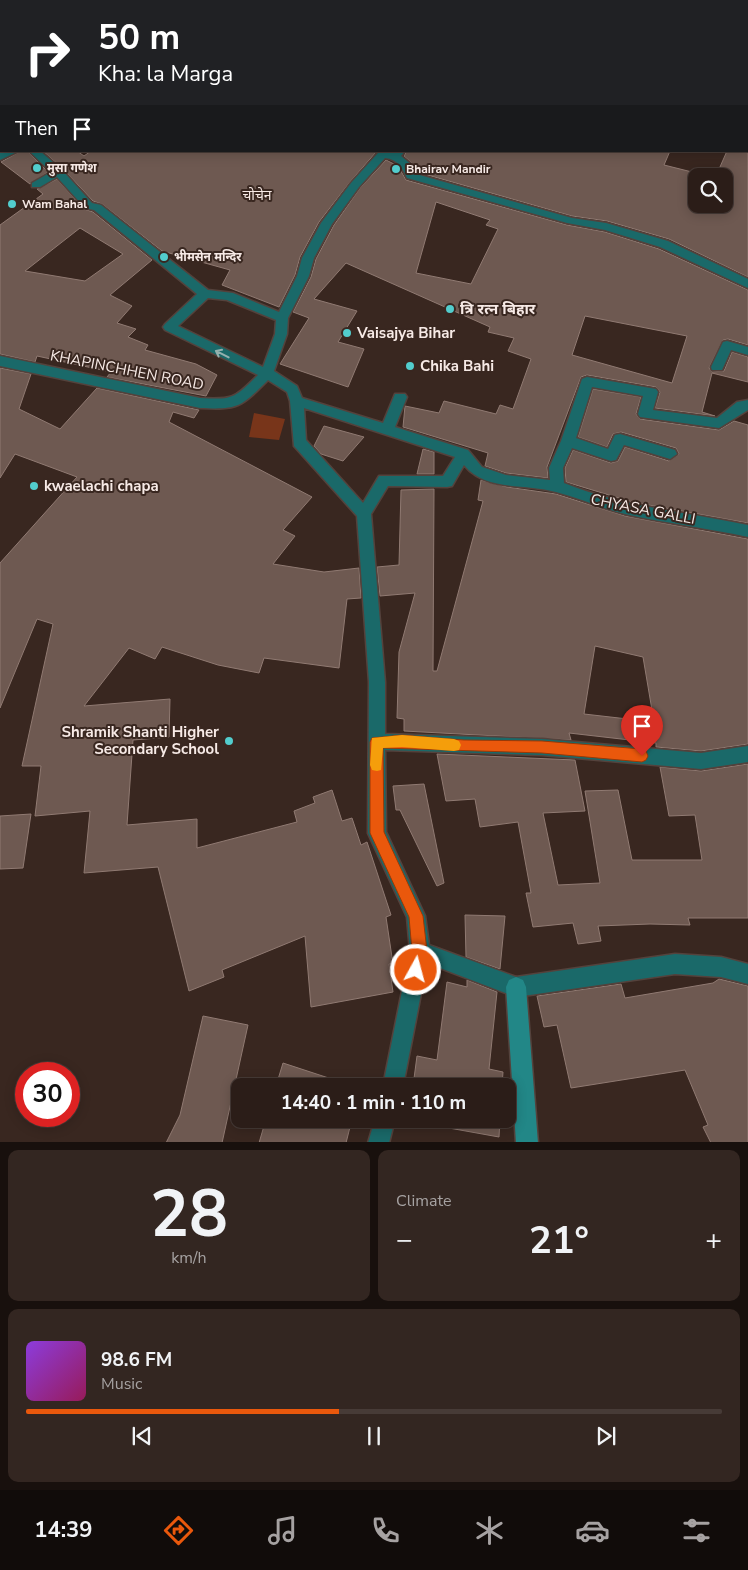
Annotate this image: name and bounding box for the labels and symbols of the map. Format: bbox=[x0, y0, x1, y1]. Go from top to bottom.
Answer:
place label: मुसा गणेश bbox=[47, 160, 98, 177]
place label: Bhairav Mandir bbox=[406, 161, 491, 177]
marker: मुसा गणेश bbox=[31, 162, 43, 174]
marker: Bhairav Mandir bbox=[390, 163, 402, 175]
district label: चोचेन bbox=[242, 186, 272, 205]
place label: Wam Bahal bbox=[22, 196, 87, 212]
marker: Wam Bahal bbox=[6, 198, 18, 210]
place label: भीमसेन मन्दिर bbox=[174, 249, 242, 265]
marker: भीमसेन मन्दिर bbox=[158, 251, 170, 263]
place label: त्रि रत्न बिहार bbox=[460, 299, 536, 319]
marker: त्रि रत्न बिहार bbox=[444, 303, 456, 315]
place label: Vaisajya Bihar bbox=[356, 323, 455, 343]
marker: Vaisajya Bihar bbox=[341, 327, 353, 339]
street label: KHAPINCHHEN ROAD bbox=[48, 345, 206, 395]
one-way arrow bbox=[215, 349, 230, 359]
place label: Chika Bahi bbox=[420, 356, 494, 376]
marker: Chika Bahi bbox=[404, 360, 416, 372]
place label: kwaelachi chapa bbox=[44, 476, 159, 496]
marker: kwaelachi chapa bbox=[28, 480, 40, 492]
street label: CHYASA GALLI bbox=[589, 489, 697, 529]
pin bbox=[621, 705, 663, 756]
place label: Shramik Shanti Higher Secondary School bbox=[62, 722, 219, 759]
marker: Shramik Shanti Higher Secondary School bbox=[223, 735, 235, 747]
position arrow bbox=[389, 943, 441, 995]
speed limit sign: 30 bbox=[15, 1062, 80, 1127]

